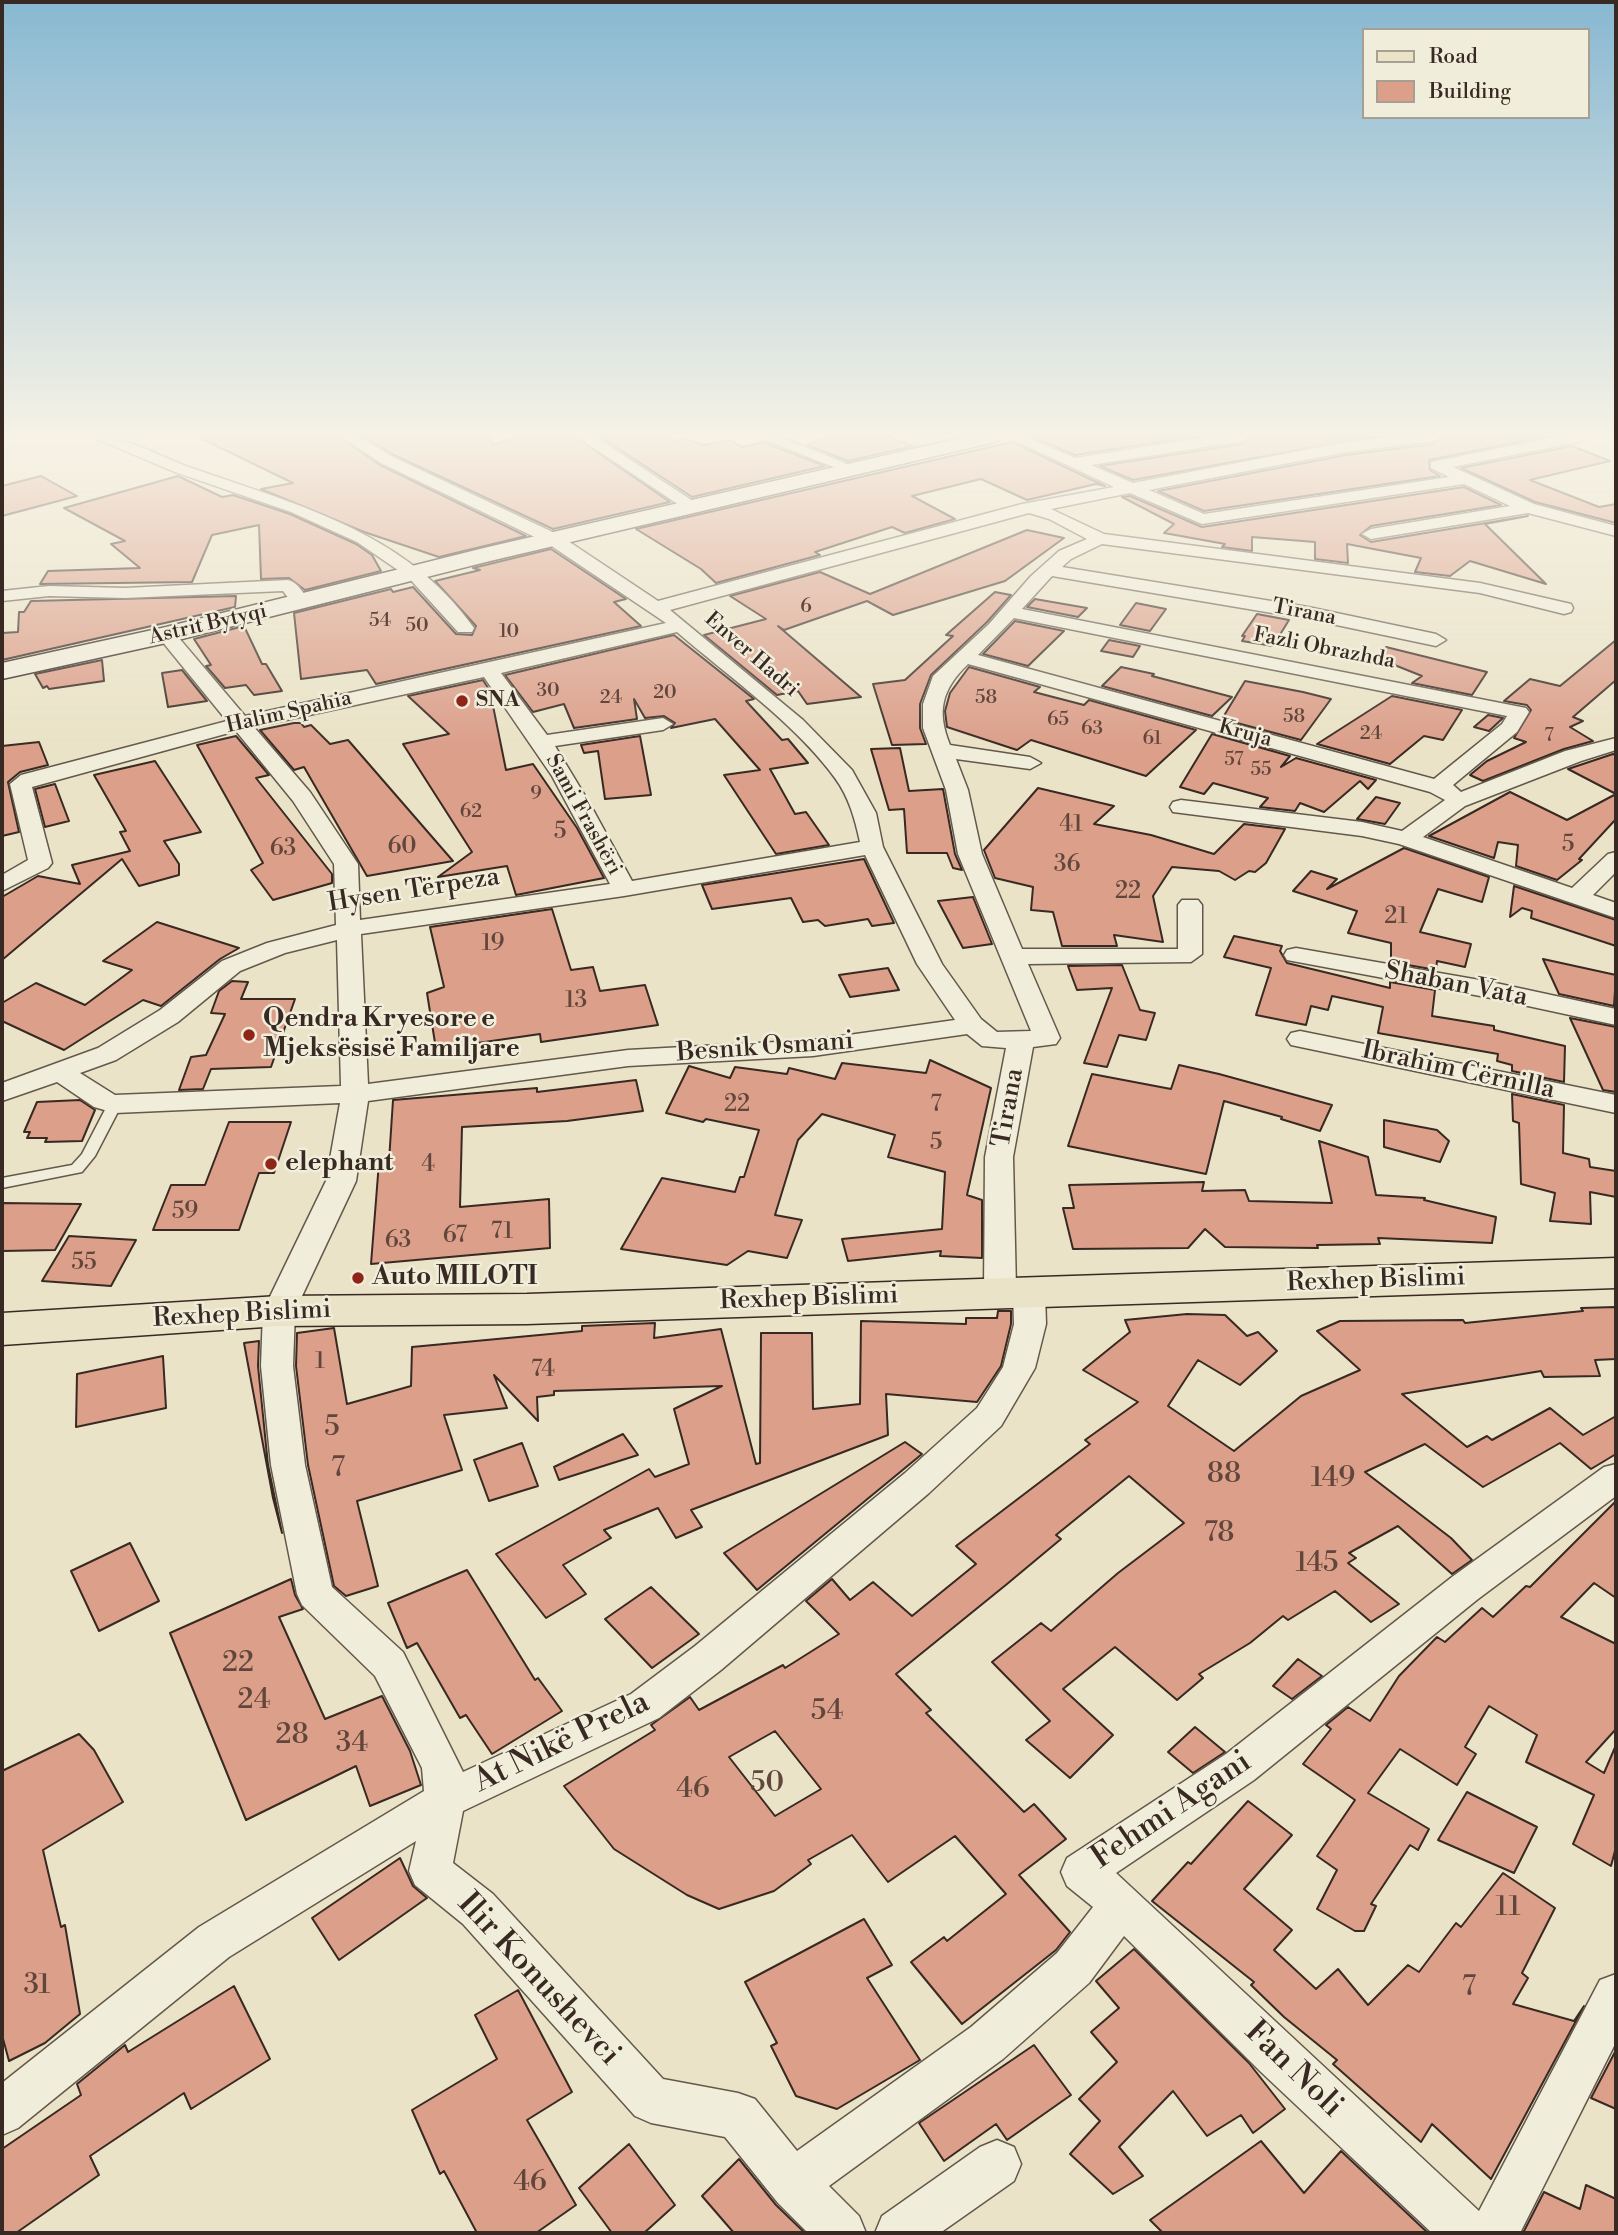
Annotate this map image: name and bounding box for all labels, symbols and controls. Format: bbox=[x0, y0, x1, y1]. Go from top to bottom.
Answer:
legend bbox=[1362, 28, 1590, 119]
text: Road bbox=[1429, 44, 1478, 70]
text: Building bbox=[1429, 79, 1511, 105]
street label: Tirana bbox=[1270, 594, 1338, 632]
house number: 6 bbox=[800, 596, 812, 618]
street label: Astrit Bytyqi bbox=[147, 599, 269, 651]
street label: Enver Hadri bbox=[699, 607, 803, 703]
house number: 54 bbox=[369, 610, 391, 632]
house number: 50 bbox=[405, 615, 429, 637]
house number: 10 bbox=[499, 621, 519, 643]
street label: Fazli Obrazhda bbox=[1251, 623, 1397, 675]
house number: 30 bbox=[536, 680, 560, 702]
house number: 20 bbox=[653, 682, 677, 704]
street label: Halim Spahia bbox=[224, 686, 354, 740]
house number: 24 bbox=[600, 687, 622, 709]
house number: 58 bbox=[975, 687, 997, 709]
place label: SNA bbox=[476, 688, 519, 714]
marker: SNA bbox=[454, 693, 470, 709]
house number: 58 bbox=[1283, 706, 1305, 728]
house number: 65 bbox=[1047, 709, 1069, 731]
street label: Kruja bbox=[1215, 715, 1275, 753]
house number: 63 bbox=[1081, 718, 1103, 740]
house number: 24 bbox=[1360, 723, 1382, 745]
house number: 7 bbox=[1544, 725, 1554, 747]
house number: 61 bbox=[1142, 728, 1162, 750]
house number: 57 bbox=[1224, 749, 1244, 771]
street label: Sami Frashëri bbox=[539, 750, 627, 880]
house number: 55 bbox=[1251, 759, 1271, 781]
house number: 9 bbox=[530, 783, 542, 805]
house number: 62 bbox=[460, 801, 482, 823]
house number: 41 bbox=[1059, 811, 1083, 839]
house number: 5 bbox=[554, 818, 566, 846]
house number: 5 bbox=[1562, 831, 1574, 859]
house number: 60 bbox=[387, 833, 417, 861]
house number: 63 bbox=[270, 835, 296, 863]
house number: 36 bbox=[1054, 851, 1080, 879]
street label: Hysen Tërpeza bbox=[326, 862, 502, 920]
house number: 22 bbox=[1115, 878, 1141, 906]
house number: 21 bbox=[1384, 903, 1408, 931]
house number: 19 bbox=[481, 930, 505, 958]
street label: Shaban Vata bbox=[1382, 956, 1530, 1014]
house number: 13 bbox=[565, 987, 587, 1015]
place label: Qendra Kryesore e Mjeksësisë Familjare bbox=[263, 1004, 520, 1066]
street label: Besnik Osmani bbox=[675, 1026, 855, 1070]
marker: Qendra Kryesore e Mjeksësisë Familjare bbox=[241, 1027, 257, 1043]
street label: Ibrahim Cërnilla bbox=[1359, 1035, 1557, 1107]
street label: Tirana bbox=[987, 1066, 1031, 1150]
house number: 22 bbox=[724, 1091, 750, 1119]
house number: 7 bbox=[930, 1091, 942, 1119]
house number: 5 bbox=[930, 1129, 942, 1157]
place label: elephant bbox=[285, 1148, 393, 1180]
house number: 4 bbox=[421, 1151, 435, 1179]
marker: elephant bbox=[263, 1156, 279, 1172]
house number: 59 bbox=[172, 1198, 198, 1226]
house number: 71 bbox=[491, 1218, 513, 1246]
house number: 67 bbox=[443, 1222, 467, 1250]
house number: 63 bbox=[385, 1227, 411, 1255]
house number: 55 bbox=[71, 1249, 97, 1277]
place label: Auto MILOTI bbox=[372, 1262, 538, 1294]
street label: Rexhep Bislimi bbox=[1286, 1262, 1466, 1300]
marker: Auto MILOTI bbox=[350, 1270, 366, 1286]
street label: Rexhep Bislimi bbox=[719, 1280, 899, 1318]
street label: Rexhep Bislimi bbox=[152, 1295, 332, 1335]
house number: 1 bbox=[315, 1348, 325, 1376]
house number: 74 bbox=[531, 1356, 555, 1384]
house number: 5 bbox=[324, 1411, 340, 1445]
house number: 7 bbox=[331, 1452, 345, 1486]
house number: 88 bbox=[1207, 1458, 1241, 1492]
house number: 149 bbox=[1311, 1462, 1355, 1496]
house number: 78 bbox=[1204, 1517, 1234, 1551]
house number: 145 bbox=[1295, 1547, 1339, 1581]
house number: 22 bbox=[222, 1647, 254, 1681]
house number: 24 bbox=[238, 1684, 270, 1718]
street label: At Nikë Prela bbox=[468, 1684, 656, 1802]
house number: 54 bbox=[811, 1695, 843, 1729]
house number: 28 bbox=[275, 1719, 309, 1753]
house number: 34 bbox=[336, 1727, 368, 1761]
street label: Fehmi Agani bbox=[1085, 1743, 1259, 1879]
house number: 50 bbox=[750, 1767, 784, 1801]
house number: 46 bbox=[676, 1773, 710, 1807]
street label: Ilir Konushevci bbox=[448, 1886, 628, 2074]
house number: 11 bbox=[1495, 1891, 1521, 1925]
house number: 31 bbox=[24, 1969, 50, 2003]
house number: 7 bbox=[1462, 1971, 1476, 2005]
street label: Fan Noli bbox=[1236, 2014, 1350, 2126]
house number: 46 bbox=[513, 2166, 547, 2200]

